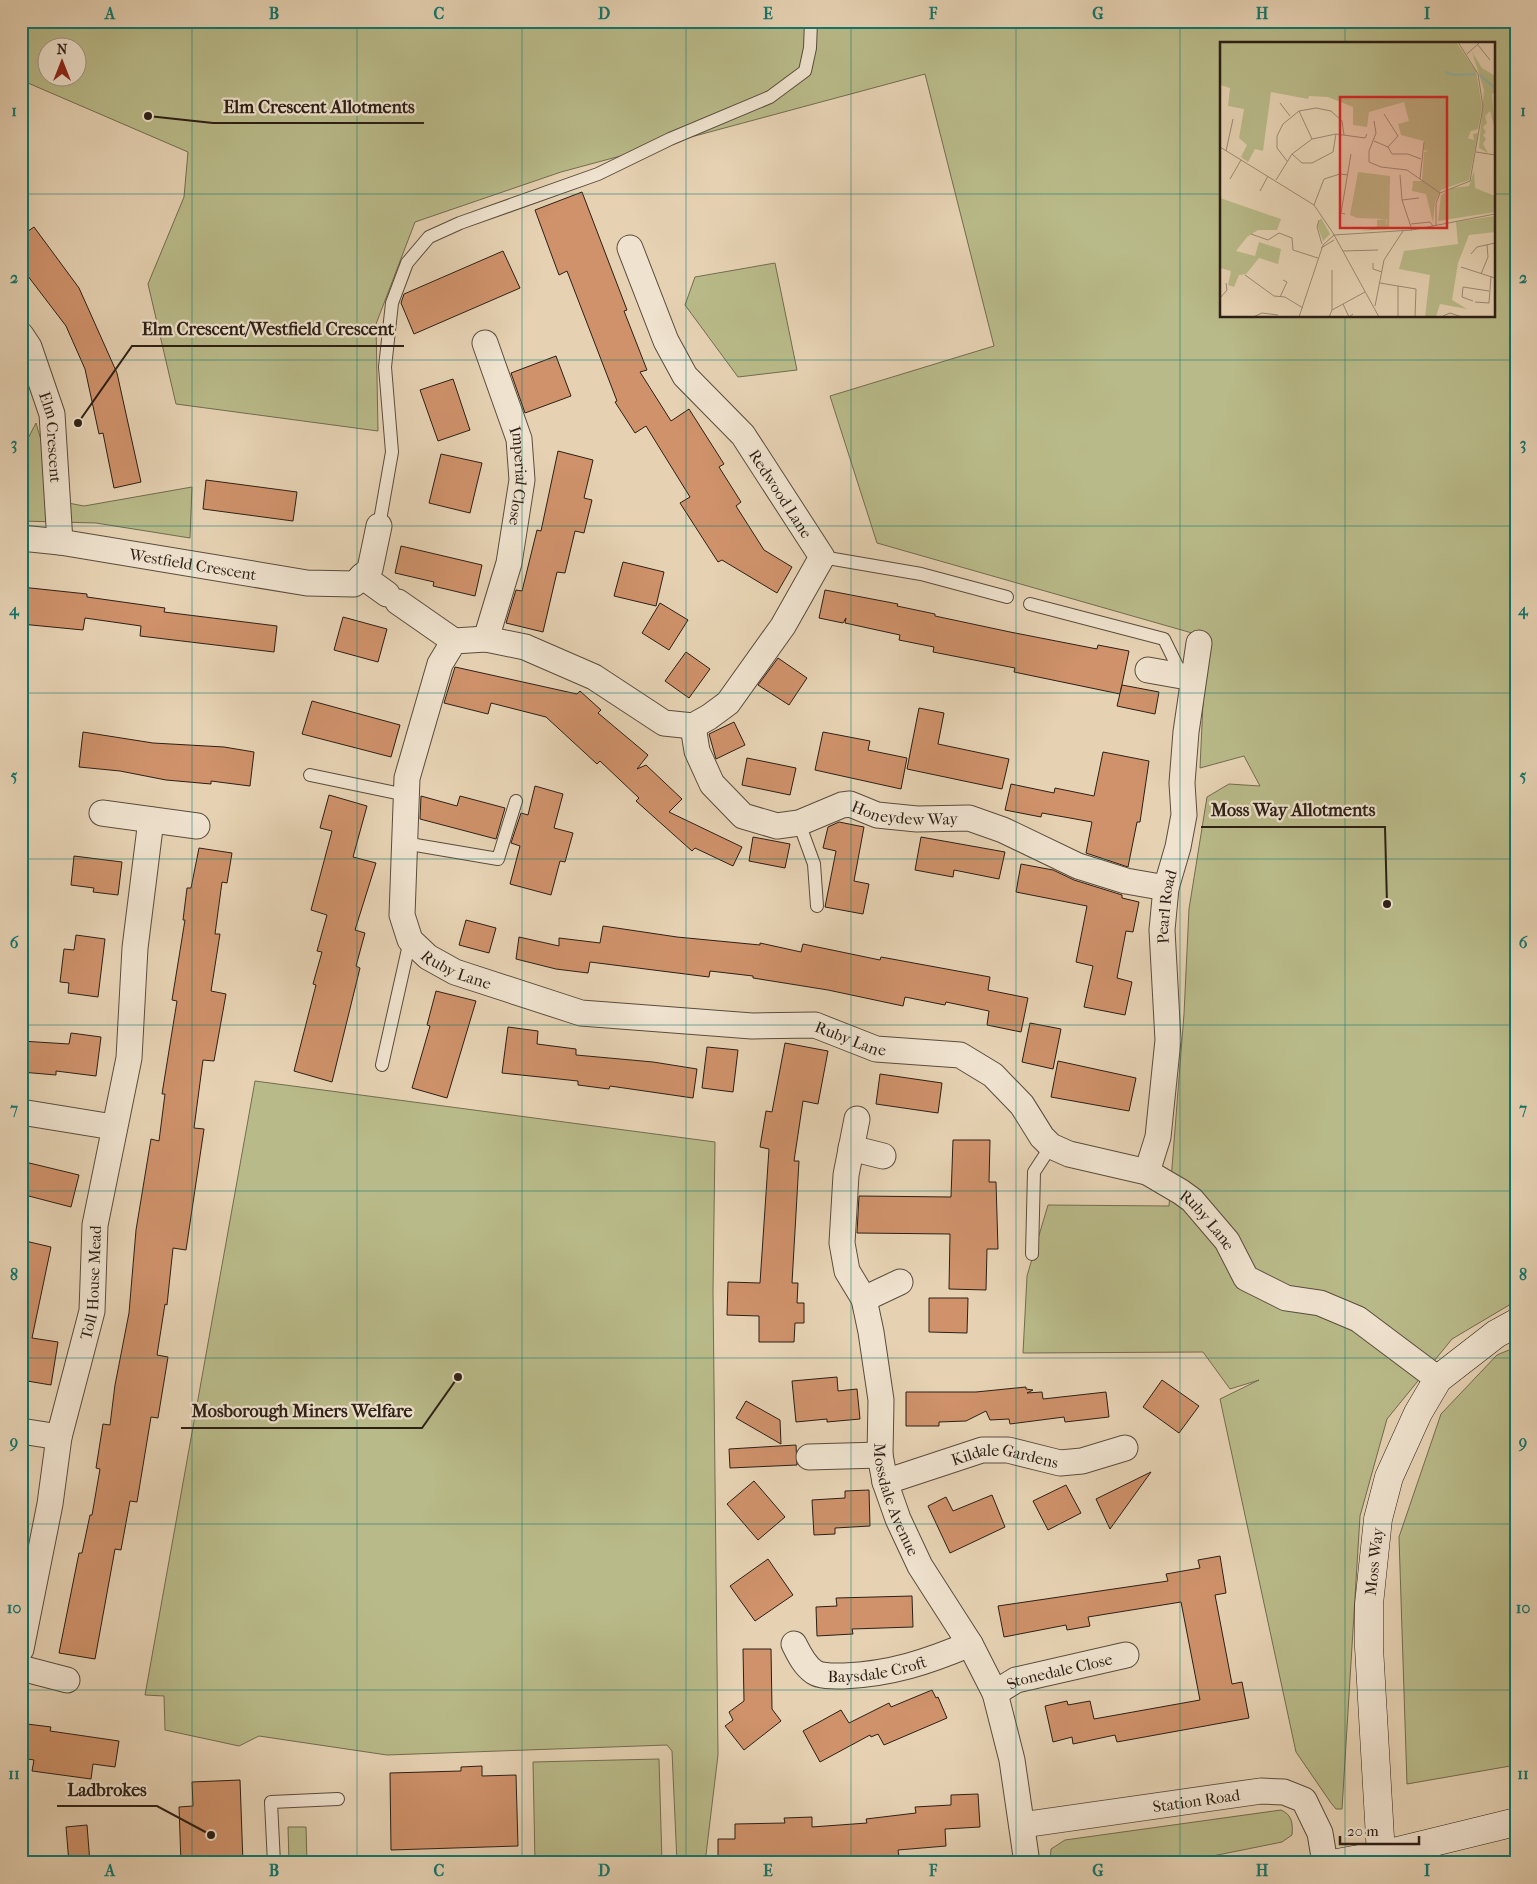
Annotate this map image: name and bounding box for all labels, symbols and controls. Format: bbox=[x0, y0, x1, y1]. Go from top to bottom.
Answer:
text: A bbox=[104, 4, 116, 23]
text: B bbox=[269, 4, 279, 23]
text: C bbox=[434, 4, 445, 23]
text: D bbox=[598, 4, 610, 23]
text: E bbox=[763, 4, 773, 23]
text: F bbox=[928, 4, 938, 23]
text: G bbox=[1092, 4, 1104, 23]
text: H bbox=[1256, 4, 1269, 23]
text: I bbox=[1424, 4, 1431, 23]
north arrow bbox=[38, 38, 88, 88]
text: N bbox=[57, 41, 68, 58]
inset map bbox=[1220, 42, 1494, 318]
callout: Elm Crescent Allotments bbox=[213, 90, 424, 123]
text: Elm Crescent Allotments bbox=[223, 97, 415, 118]
text: 1 bbox=[11, 101, 17, 120]
text: 1 bbox=[1520, 101, 1526, 120]
text: 2 bbox=[10, 268, 18, 287]
text: 2 bbox=[1519, 268, 1527, 287]
callout: Elm Crescent/Westfield Crescent bbox=[132, 313, 404, 346]
text: Elm Crescent/Westfield Crescent bbox=[142, 319, 395, 340]
street label: Elm Crescent bbox=[35, 389, 66, 484]
street label: Imperial Close bbox=[505, 424, 532, 527]
text: 3 bbox=[11, 434, 17, 454]
text: 3 bbox=[1520, 434, 1526, 454]
street label: Redwood Lane bbox=[745, 445, 817, 542]
street label: Westfield Crescent bbox=[127, 544, 258, 584]
text: 4 bbox=[8, 600, 20, 620]
text: 4 bbox=[1517, 600, 1529, 620]
text: 5 bbox=[11, 766, 18, 785]
text: 5 bbox=[1520, 766, 1527, 785]
callout: Moss Way Allotments bbox=[1201, 794, 1385, 827]
street label: Honeydew Way bbox=[849, 796, 959, 829]
text: Moss Way Allotments bbox=[1210, 800, 1376, 821]
street label: Pearl Road bbox=[1152, 867, 1180, 944]
text: 6 bbox=[10, 933, 19, 952]
text: 6 bbox=[1519, 933, 1528, 952]
street label: Ruby Lane bbox=[417, 946, 494, 993]
street label: Ruby Lane bbox=[813, 1017, 887, 1059]
text: 7 bbox=[9, 1099, 18, 1118]
text: 7 bbox=[1518, 1099, 1527, 1118]
street label: Ruby Lane bbox=[1177, 1185, 1239, 1253]
street label: Toll House Mead bbox=[75, 1225, 104, 1342]
text: 8 bbox=[10, 1265, 18, 1284]
text: 8 bbox=[1519, 1265, 1527, 1284]
callout: Mosborough Miners Welfare bbox=[181, 1395, 422, 1428]
text: Mosborough Miners Welfare bbox=[191, 1401, 413, 1422]
text: 9 bbox=[9, 1432, 18, 1452]
text: 9 bbox=[1518, 1432, 1527, 1452]
street label: Kildale Gardens bbox=[949, 1439, 1061, 1472]
street label: Mossdale Avenue bbox=[870, 1443, 923, 1559]
street label: Moss Way bbox=[1360, 1526, 1387, 1596]
text: 10 bbox=[7, 1598, 21, 1617]
text: 10 bbox=[1516, 1598, 1530, 1617]
street label: Stonedale Close bbox=[1003, 1649, 1114, 1693]
street label: Baysdale Croft bbox=[827, 1652, 929, 1686]
text: 11 bbox=[8, 1764, 20, 1783]
text: 11 bbox=[1517, 1764, 1529, 1783]
callout: Ladbrokes bbox=[57, 1773, 157, 1806]
text: Ladbrokes bbox=[67, 1780, 147, 1801]
street label: Station Road bbox=[1151, 1785, 1241, 1816]
scale bar bbox=[1340, 1814, 1418, 1846]
text: 20 m bbox=[1347, 1822, 1379, 1840]
text: A bbox=[104, 1861, 116, 1880]
text: B bbox=[269, 1861, 279, 1880]
text: C bbox=[434, 1861, 445, 1880]
text: D bbox=[598, 1861, 610, 1880]
text: E bbox=[763, 1861, 773, 1880]
text: F bbox=[928, 1861, 938, 1880]
text: G bbox=[1092, 1861, 1104, 1880]
text: H bbox=[1256, 1861, 1269, 1880]
text: I bbox=[1424, 1861, 1431, 1880]

